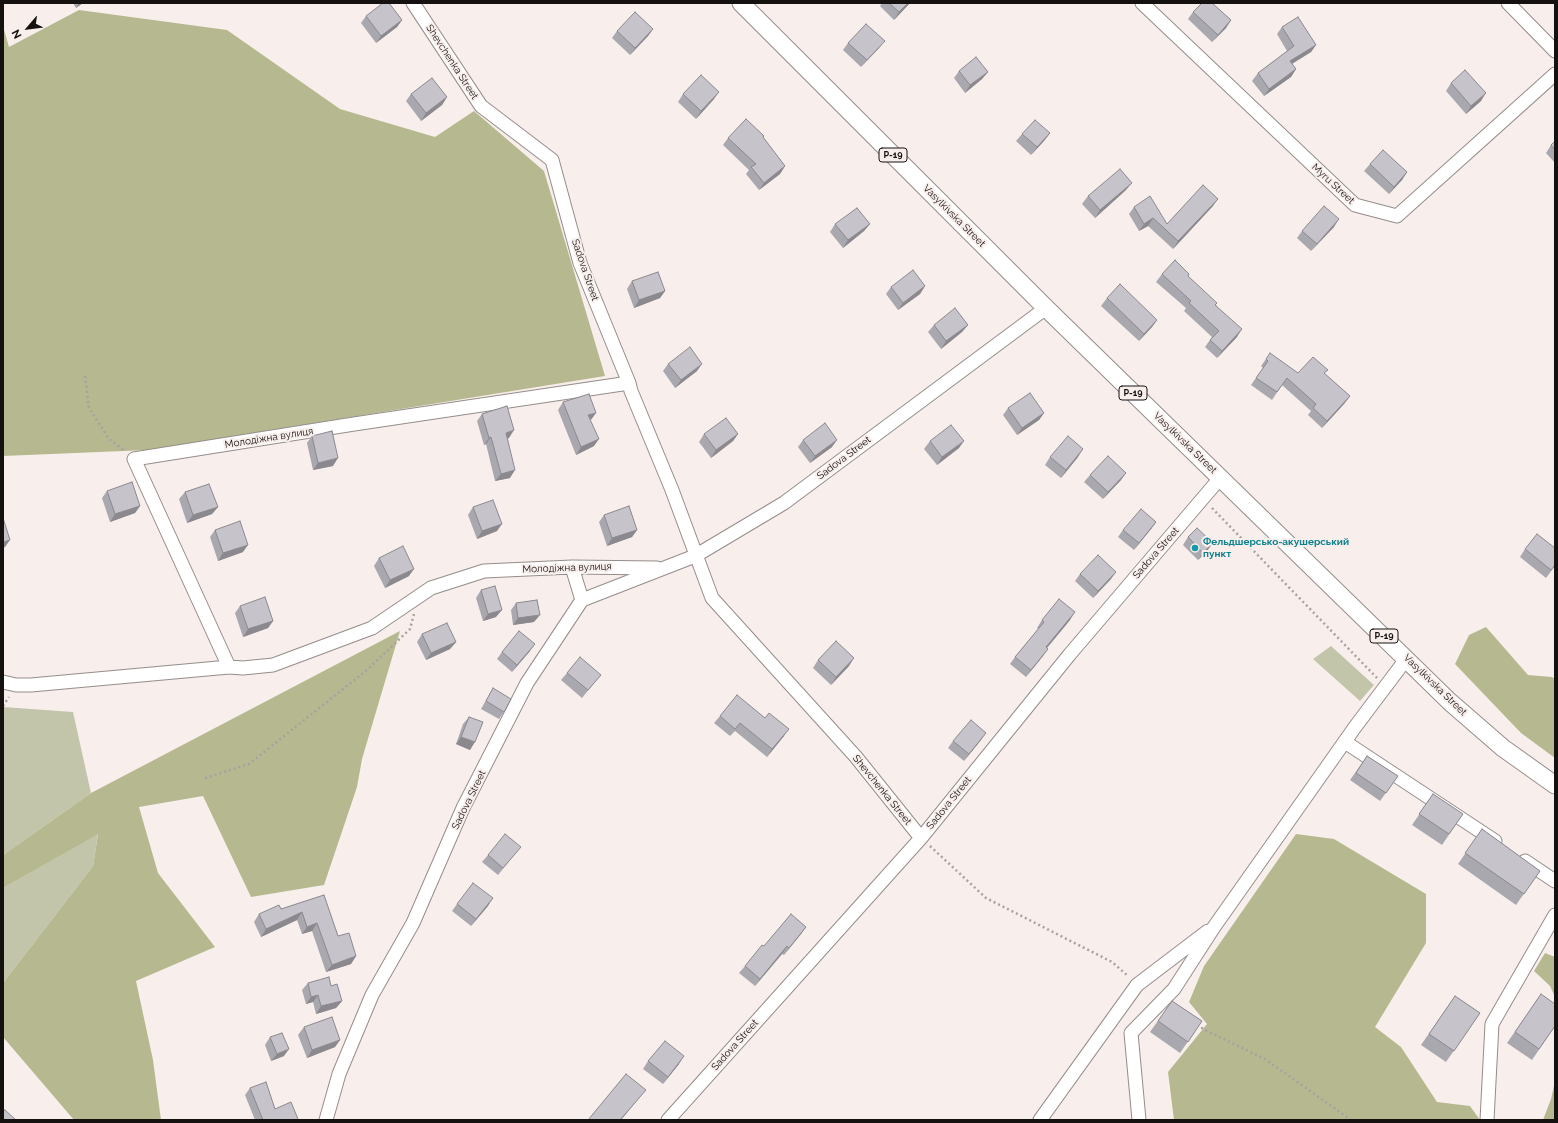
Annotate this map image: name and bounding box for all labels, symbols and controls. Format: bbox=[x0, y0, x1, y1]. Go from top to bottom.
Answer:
north arrow bbox=[8, 8, 48, 48]
street label: Shevchenka Street bbox=[423, 22, 481, 102]
text: N bbox=[9, 27, 25, 41]
road number: Р-19 bbox=[879, 148, 907, 162]
street label: Myru Street bbox=[1309, 161, 1357, 207]
street label: Vasylkivska Street bbox=[920, 182, 988, 250]
street label: Sadova Street bbox=[569, 238, 601, 302]
road number: Р-19 bbox=[1119, 386, 1147, 400]
street label: Vasylkivska Street bbox=[1151, 410, 1219, 476]
street label: Молодіжна вулиця bbox=[224, 425, 314, 451]
street label: Sadova Street bbox=[815, 434, 873, 482]
street label: Sadova Street bbox=[1130, 525, 1182, 581]
place label: Фельдшерсько-акушерський пункт bbox=[1203, 536, 1349, 560]
marker: Фельдшерсько-акушерський пункт bbox=[1190, 543, 1200, 553]
street label: Молодіжна вулиця bbox=[522, 560, 612, 576]
road number: Р-19 bbox=[1370, 629, 1398, 643]
street label: Vasylkivska Street bbox=[1401, 652, 1469, 718]
street label: Shevchenka Street bbox=[850, 752, 914, 828]
street label: Sadova Street bbox=[449, 768, 489, 832]
street label: Sadova Street bbox=[924, 774, 974, 832]
street label: Sadova Street bbox=[709, 1017, 761, 1073]

